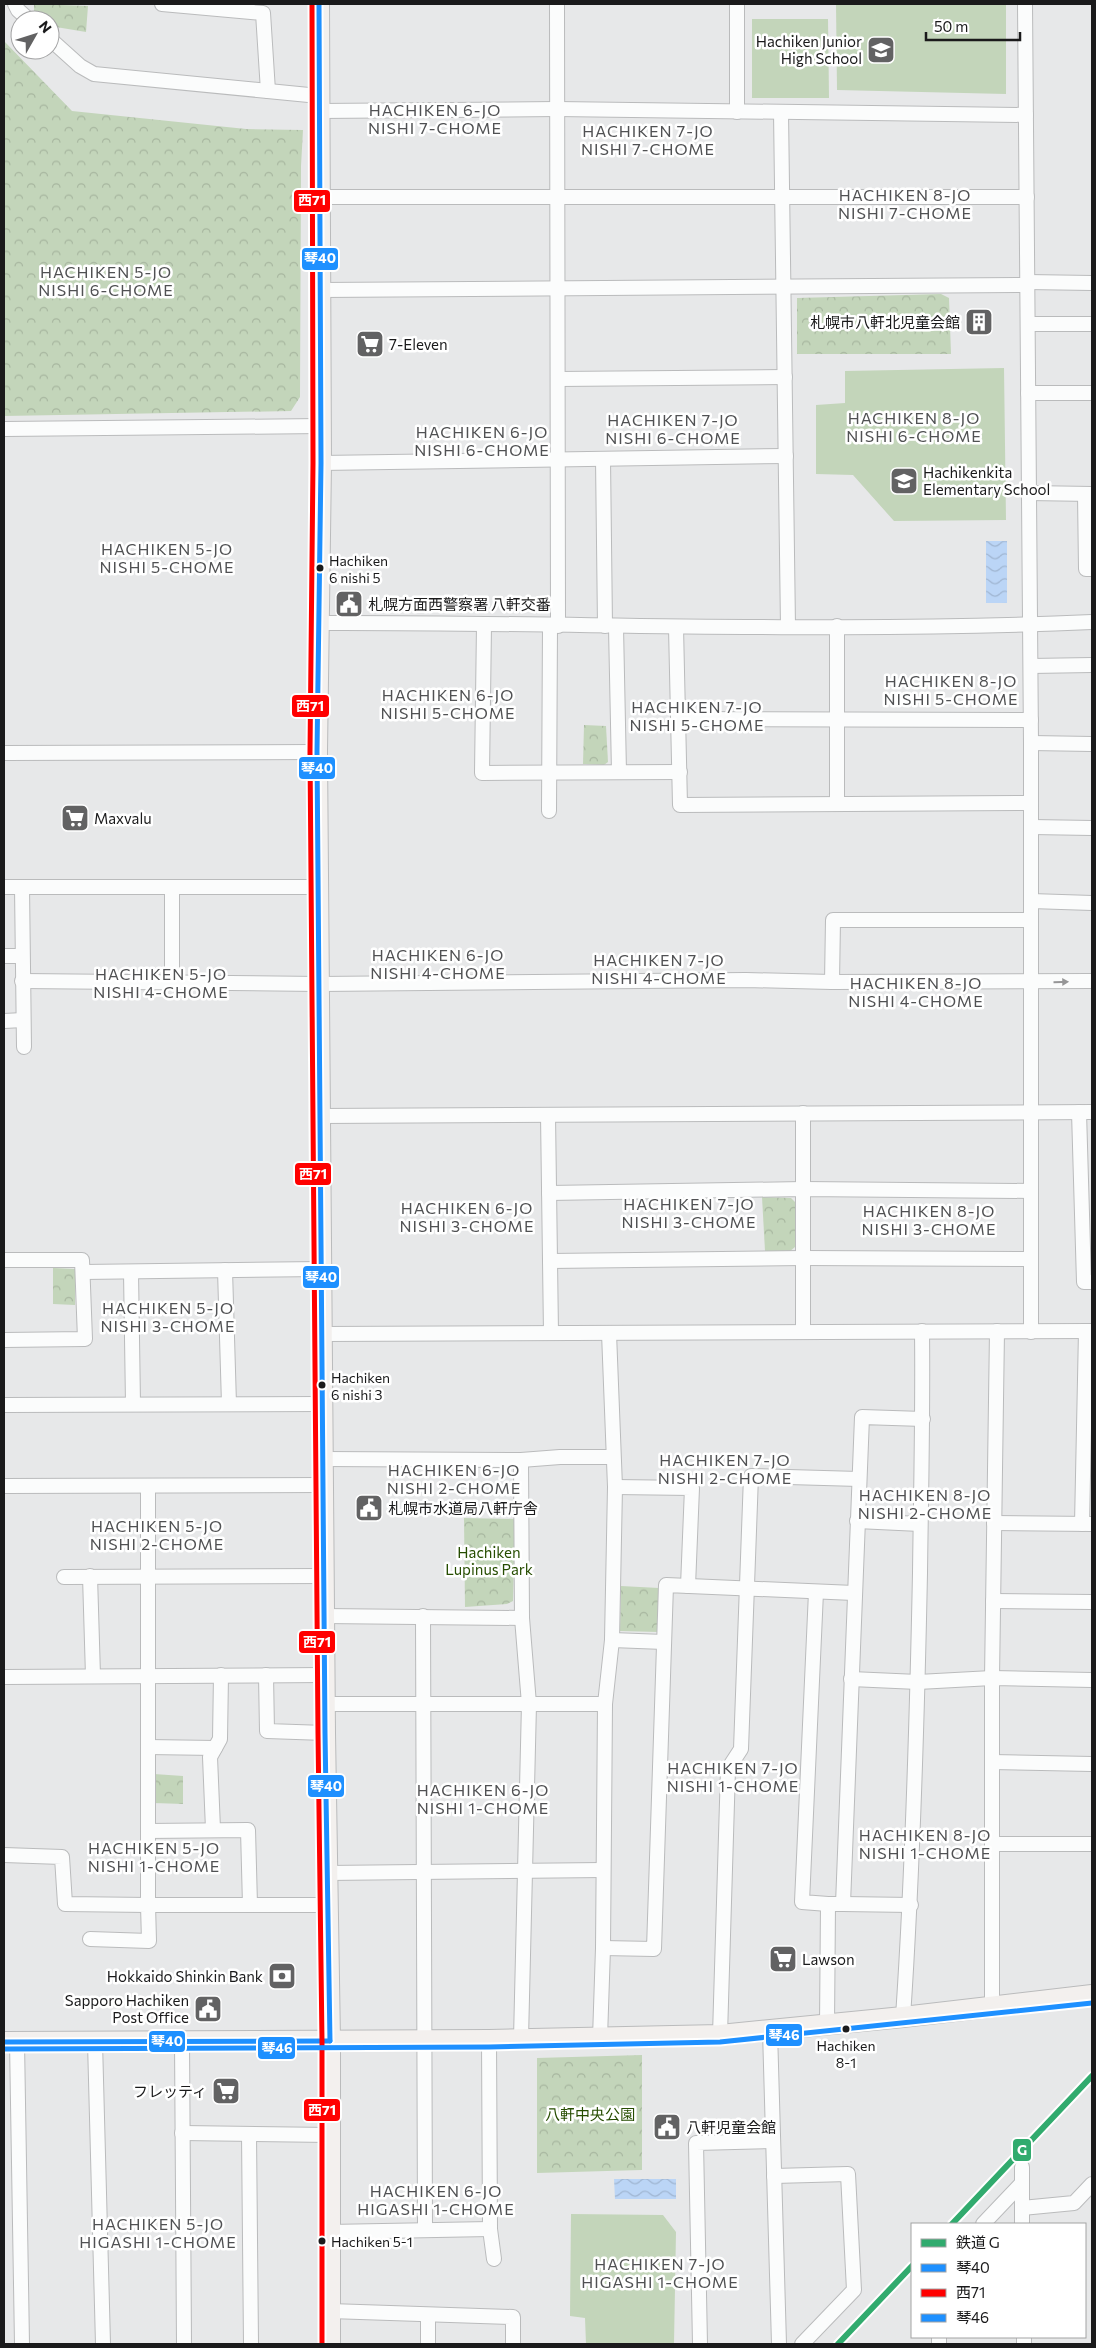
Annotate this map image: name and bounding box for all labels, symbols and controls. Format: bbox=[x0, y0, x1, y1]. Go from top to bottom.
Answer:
north arrow bbox=[10, 10, 60, 60]
scale bar bbox=[926, 10, 1020, 42]
text: N bbox=[36, 17, 55, 36]
text: 50 m bbox=[934, 17, 968, 35]
place label: Hachiken Junior High School bbox=[756, 32, 862, 67]
school or university icon: Hachiken Junior High School bbox=[866, 35, 896, 65]
district label: HACHIKEN 6-JO NISHI 7-CHOME bbox=[368, 100, 502, 137]
district label: HACHIKEN 7-JO NISHI 7-CHOME bbox=[581, 121, 715, 158]
district label: HACHIKEN 8-JO NISHI 7-CHOME bbox=[838, 185, 972, 222]
line badge: 西71 bbox=[293, 189, 331, 213]
text: 西71 bbox=[298, 191, 326, 208]
line badge: 琴40 bbox=[301, 247, 339, 271]
text: 琴40 bbox=[304, 249, 336, 266]
district label: HACHIKEN 5-JO NISHI 6-CHOME bbox=[38, 262, 174, 299]
building icon: 札幌市八軒北児童会館 bbox=[964, 307, 994, 337]
place label: 札幌市八軒北児童会館 bbox=[810, 313, 960, 331]
supermarket icon: 7-Eleven bbox=[355, 329, 385, 359]
place label: 7-Eleven bbox=[389, 335, 448, 353]
district label: HACHIKEN 8-JO NISHI 6-CHOME bbox=[846, 408, 982, 445]
district label: HACHIKEN 7-JO NISHI 6-CHOME bbox=[605, 410, 741, 447]
district label: HACHIKEN 6-JO NISHI 6-CHOME bbox=[414, 422, 550, 459]
place label: Hachikenkita Elementary School bbox=[923, 463, 1050, 498]
school or university icon: Hachikenkita Elementary School bbox=[889, 466, 919, 496]
district label: HACHIKEN 5-JO NISHI 5-CHOME bbox=[100, 539, 234, 576]
place label: Hachiken 6 nishi 5 bbox=[329, 552, 388, 586]
marker: Hachiken 6 nishi 5 bbox=[315, 563, 325, 573]
public building icon: 札幌方面西警察署 八軒交番 bbox=[334, 589, 364, 619]
place label: 札幌方面西警察署 八軒交番 bbox=[368, 595, 551, 613]
district label: HACHIKEN 8-JO NISHI 5-CHOME bbox=[884, 671, 1018, 708]
district label: HACHIKEN 6-JO NISHI 5-CHOME bbox=[381, 685, 515, 722]
line badge: 西71 bbox=[291, 694, 330, 718]
text: 西71 bbox=[296, 697, 324, 714]
district label: HACHIKEN 7-JO NISHI 5-CHOME bbox=[630, 697, 764, 734]
line badge: 琴40 bbox=[298, 756, 336, 780]
text: 琴40 bbox=[301, 759, 333, 776]
supermarket icon: Maxvalu bbox=[60, 803, 90, 833]
place label: Maxvalu bbox=[94, 809, 152, 827]
district label: HACHIKEN 6-JO NISHI 4-CHOME bbox=[370, 945, 506, 982]
district label: HACHIKEN 7-JO NISHI 4-CHOME bbox=[591, 950, 727, 987]
district label: HACHIKEN 5-JO NISHI 4-CHOME bbox=[93, 964, 229, 1001]
district label: HACHIKEN 8-JO NISHI 4-CHOME bbox=[848, 973, 984, 1010]
one-way arrow bbox=[1053, 978, 1069, 986]
line badge: 西71 bbox=[294, 1162, 332, 1186]
text: 西71 bbox=[299, 1165, 327, 1182]
district label: HACHIKEN 7-JO NISHI 3-CHOME bbox=[622, 1194, 756, 1231]
district label: HACHIKEN 6-JO NISHI 3-CHOME bbox=[400, 1198, 534, 1235]
district label: HACHIKEN 8-JO NISHI 3-CHOME bbox=[862, 1201, 996, 1238]
line badge: 琴40 bbox=[302, 1265, 340, 1289]
text: 琴40 bbox=[305, 1268, 337, 1285]
district label: HACHIKEN 5-JO NISHI 3-CHOME bbox=[101, 1298, 235, 1335]
place label: Hachiken 6 nishi 3 bbox=[331, 1369, 390, 1403]
marker: Hachiken 6 nishi 3 bbox=[317, 1380, 327, 1390]
district label: HACHIKEN 7-JO NISHI 2-CHOME bbox=[658, 1450, 792, 1487]
district label: HACHIKEN 6-JO NISHI 2-CHOME bbox=[387, 1460, 521, 1497]
district label: HACHIKEN 8-JO NISHI 2-CHOME bbox=[858, 1485, 992, 1522]
public building icon: 札幌市水道局八軒庁舎 bbox=[354, 1493, 384, 1523]
place label: 札幌市水道局八軒庁舎 bbox=[388, 1499, 538, 1517]
district label: HACHIKEN 5-JO NISHI 2-CHOME bbox=[90, 1516, 224, 1553]
park label: Hachiken Lupinus Park bbox=[445, 1543, 533, 1578]
line badge: 西71 bbox=[298, 1630, 336, 1654]
text: 西71 bbox=[303, 1633, 331, 1650]
district label: HACHIKEN 7-JO NISHI 1-CHOME bbox=[667, 1758, 799, 1795]
line badge: 琴40 bbox=[307, 1774, 345, 1798]
text: 琴40 bbox=[310, 1777, 342, 1794]
district label: HACHIKEN 6-JO NISHI 1-CHOME bbox=[417, 1780, 549, 1817]
district label: HACHIKEN 8-JO NISHI 1-CHOME bbox=[859, 1825, 991, 1862]
district label: HACHIKEN 5-JO NISHI 1-CHOME bbox=[88, 1838, 220, 1875]
supermarket icon: Lawson bbox=[768, 1944, 798, 1974]
place label: Lawson bbox=[802, 1950, 855, 1968]
bank icon: Hokkaido Shinkin Bank bbox=[267, 1961, 297, 1991]
place label: Hokkaido Shinkin Bank bbox=[107, 1967, 263, 1985]
place label: Sapporo Hachiken Post Office bbox=[65, 1991, 189, 2026]
public building icon: Sapporo Hachiken Post Office bbox=[193, 1994, 223, 2024]
line badge: 琴46 bbox=[765, 2023, 803, 2047]
marker: Hachiken 8-1 bbox=[841, 2024, 851, 2034]
text: 琴46 bbox=[768, 2026, 800, 2043]
line badge: 琴40 bbox=[148, 2030, 186, 2053]
text: 琴40 bbox=[151, 2032, 183, 2049]
line badge: 琴46 bbox=[257, 2036, 296, 2060]
place label: Hachiken 8-1 bbox=[816, 2037, 876, 2071]
text: 琴46 bbox=[261, 2039, 293, 2056]
supermarket icon: フレッティ bbox=[211, 2076, 241, 2106]
place label: フレッティ bbox=[133, 2082, 207, 2100]
line badge: 西71 bbox=[303, 2098, 341, 2122]
text: 西71 bbox=[308, 2101, 336, 2118]
park label: 八軒中央公園 bbox=[545, 2105, 635, 2123]
public building icon: 八軒児童会館 bbox=[652, 2112, 682, 2142]
place label: 八軒児童会館 bbox=[686, 2118, 776, 2136]
line badge: G bbox=[1012, 2138, 1032, 2162]
text: G bbox=[1017, 2141, 1027, 2158]
district label: HACHIKEN 6-JO HIGASHI 1-CHOME bbox=[357, 2181, 515, 2218]
district label: HACHIKEN 5-JO HIGASHI 1-CHOME bbox=[79, 2214, 237, 2251]
legend bbox=[911, 2223, 1086, 2338]
place label: Hachiken 5-1 bbox=[331, 2233, 413, 2250]
text: 鉄道 G bbox=[956, 2233, 1000, 2251]
marker: Hachiken 5-1 bbox=[317, 2236, 327, 2246]
district label: HACHIKEN 7-JO HIGASHI 1-CHOME bbox=[581, 2254, 739, 2291]
text: 琴40 bbox=[956, 2258, 990, 2276]
text: 西71 bbox=[956, 2283, 985, 2301]
text: 琴46 bbox=[956, 2308, 989, 2326]

